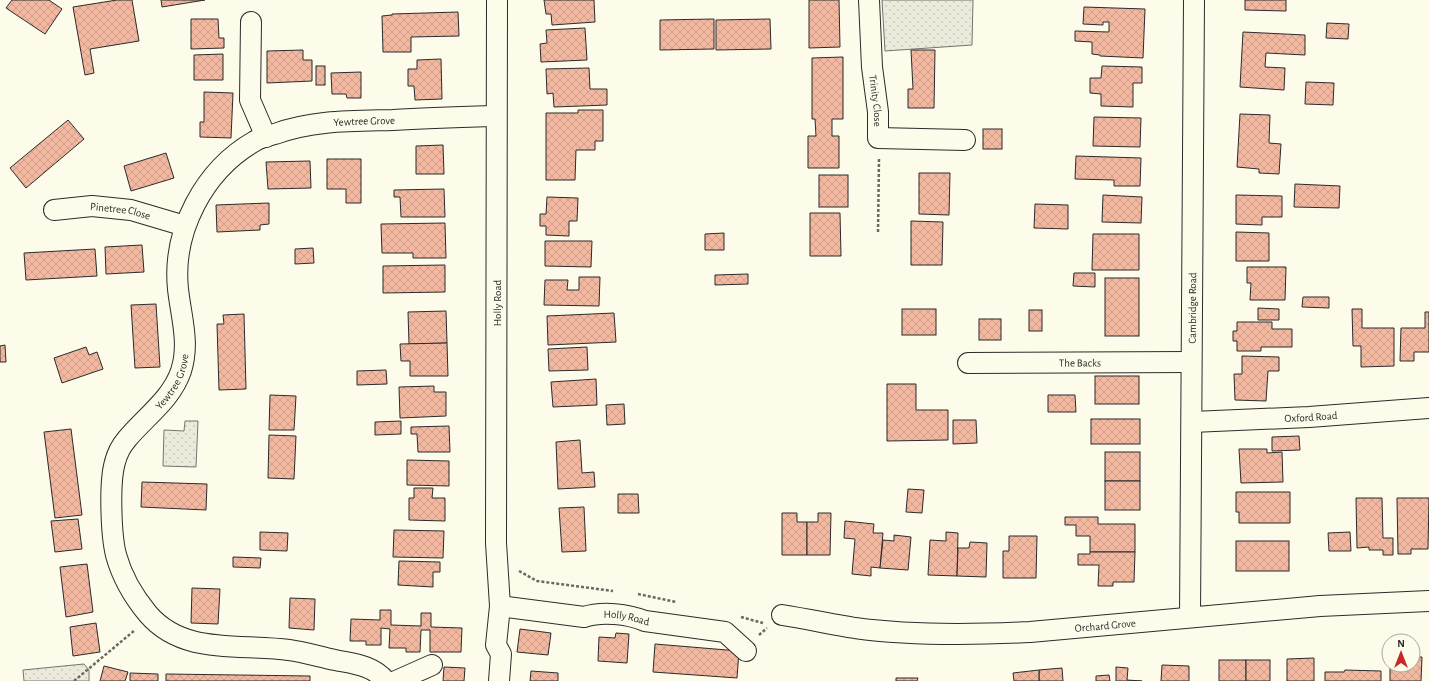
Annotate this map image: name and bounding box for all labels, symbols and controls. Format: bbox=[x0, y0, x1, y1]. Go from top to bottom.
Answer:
street label: Trinity Close bbox=[868, 74, 884, 127]
street label: Yewtree Grove bbox=[333, 114, 395, 128]
street label: Pinetree Close bbox=[90, 200, 152, 221]
street label: Cambridge Road bbox=[1186, 272, 1198, 344]
street label: Holly Road bbox=[492, 279, 503, 326]
street label: Yewtree Grove bbox=[153, 353, 190, 411]
street label: The Backs bbox=[1059, 357, 1101, 368]
street label: Oxford Road bbox=[1284, 409, 1338, 424]
street label: Holly Road bbox=[604, 608, 650, 627]
street label: Orchard Grove bbox=[1074, 617, 1136, 633]
north arrow bbox=[1381, 633, 1421, 673]
text: N bbox=[1397, 638, 1405, 649]

